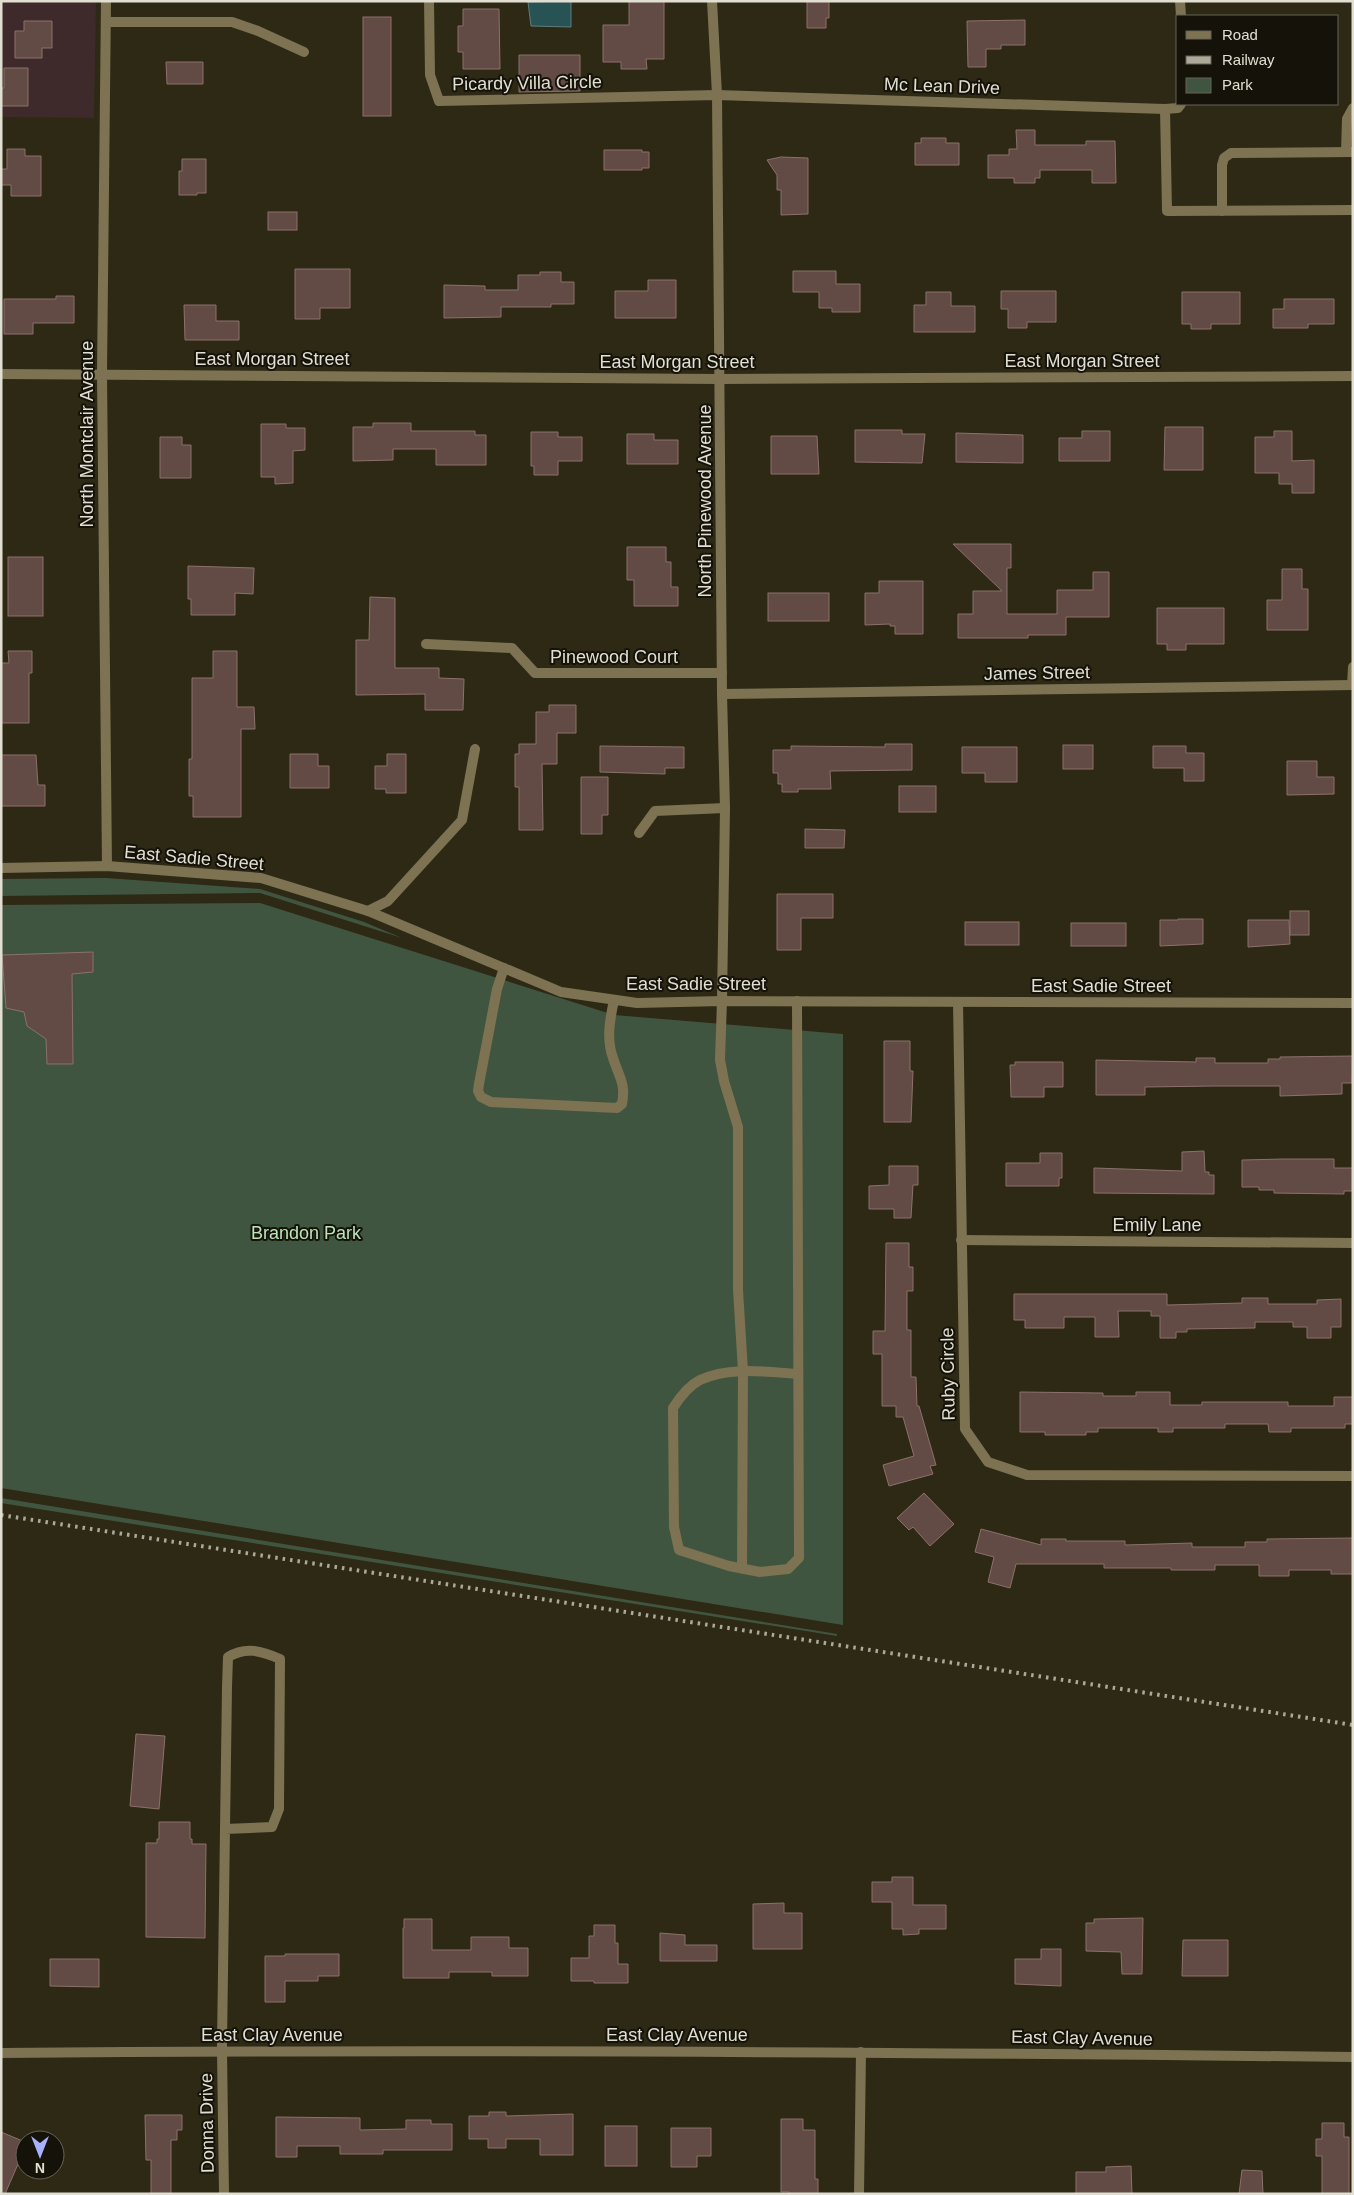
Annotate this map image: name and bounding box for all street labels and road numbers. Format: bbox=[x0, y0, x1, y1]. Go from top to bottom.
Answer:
street label: Picardy Villa Circle bbox=[452, 72, 602, 94]
street label: Mc Lean Drive bbox=[884, 74, 1000, 98]
street label: North Montclair Avenue bbox=[77, 341, 97, 527]
street label: East Morgan Street bbox=[194, 349, 350, 369]
street label: East Morgan Street bbox=[1004, 351, 1160, 371]
street label: East Morgan Street bbox=[599, 352, 755, 372]
street label: North Pinewood Avenue bbox=[695, 405, 715, 597]
street label: Pinewood Court bbox=[550, 647, 678, 667]
street label: James Street bbox=[984, 662, 1090, 684]
street label: East Sadie Street bbox=[123, 842, 265, 874]
street label: East Sadie Street bbox=[626, 974, 766, 994]
street label: East Sadie Street bbox=[1031, 976, 1171, 996]
street label: Emily Lane bbox=[1112, 1215, 1202, 1235]
street label: Ruby Circle bbox=[937, 1327, 959, 1421]
street label: East Clay Avenue bbox=[201, 2025, 343, 2045]
street label: East Clay Avenue bbox=[606, 2025, 748, 2045]
street label: East Clay Avenue bbox=[1011, 2027, 1153, 2049]
street label: Donna Drive bbox=[196, 2073, 218, 2173]

